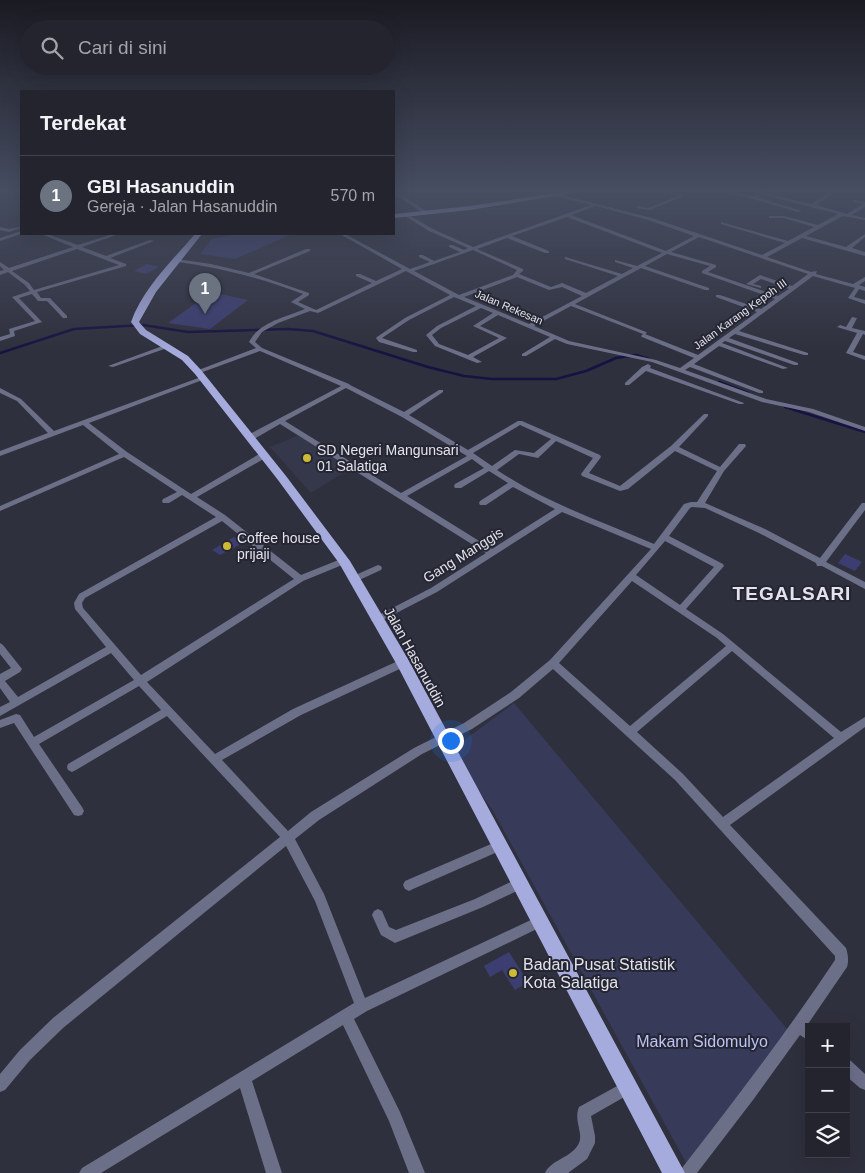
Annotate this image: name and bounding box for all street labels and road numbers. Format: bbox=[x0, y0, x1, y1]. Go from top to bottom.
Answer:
street label: Jalan Karang Kepoh III bbox=[691, 276, 789, 352]
street label: Jalan Rekesan bbox=[473, 287, 545, 327]
street label: Gang Manggis bbox=[420, 524, 506, 586]
street label: Jalan Hasanuddin bbox=[381, 604, 449, 710]

